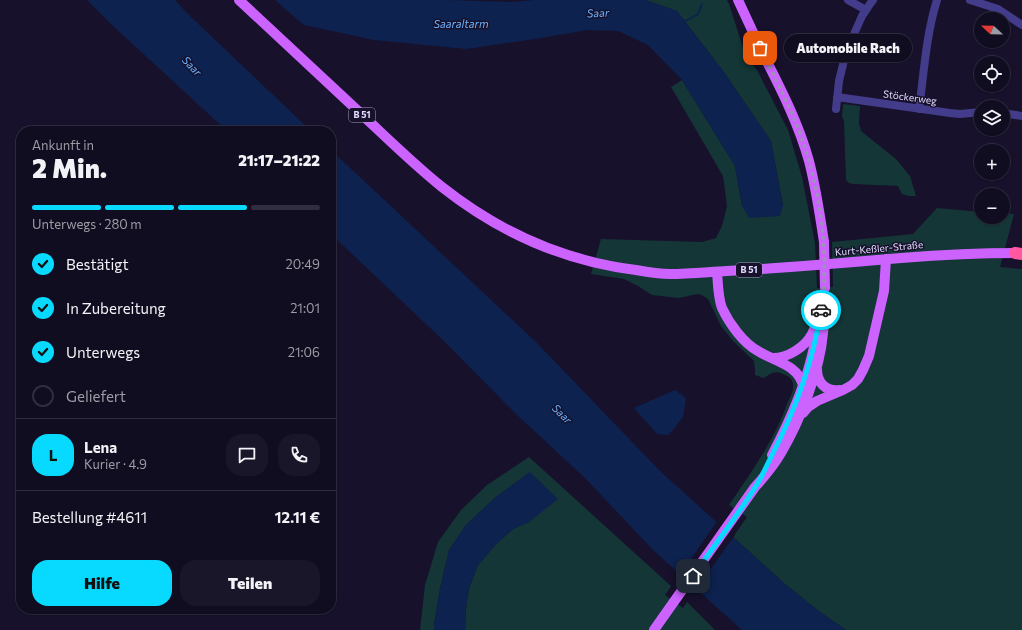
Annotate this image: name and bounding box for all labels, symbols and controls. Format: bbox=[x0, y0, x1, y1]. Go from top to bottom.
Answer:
water label: Saar bbox=[586, 5, 610, 20]
north arrow bbox=[974, 12, 1010, 48]
map controls bbox=[974, 12, 1010, 224]
water label: Saaraltarm bbox=[433, 17, 489, 30]
pin bbox=[743, 31, 777, 65]
callout: Automobile Rach bbox=[784, 34, 912, 62]
icon: bag bbox=[749, 37, 771, 59]
text: Automobile Rach bbox=[796, 40, 900, 56]
water label: Saar bbox=[180, 53, 205, 79]
button: locate bbox=[974, 56, 1010, 92]
street label: Stöckerweg bbox=[883, 87, 938, 107]
button: layers bbox=[974, 100, 1010, 136]
road number: B 51 bbox=[349, 108, 375, 122]
text: Ankunft in bbox=[32, 137, 94, 153]
button: + bbox=[974, 144, 1010, 180]
text: 21:17–21:22 bbox=[238, 151, 320, 169]
text: 2 Min. bbox=[32, 152, 107, 183]
button: − bbox=[974, 188, 1010, 224]
text: Unterwegs · 280 m bbox=[32, 216, 142, 232]
street label: Kurt-Keßler-Straße bbox=[834, 238, 924, 258]
icon: check bbox=[32, 253, 54, 275]
text: Bestätigt bbox=[66, 255, 129, 273]
text: 20:49 bbox=[286, 256, 320, 272]
road number: B 51 bbox=[736, 263, 762, 277]
courier bbox=[801, 290, 841, 330]
icon: check bbox=[32, 297, 54, 319]
text: In Zubereitung bbox=[66, 299, 166, 317]
icon: car bbox=[810, 299, 832, 321]
text: 21:01 bbox=[290, 300, 320, 316]
icon: check bbox=[32, 341, 54, 363]
text: Unterwegs bbox=[66, 343, 140, 361]
text: 21:06 bbox=[288, 344, 320, 360]
text: Geliefert bbox=[66, 387, 126, 405]
water label: Saar bbox=[550, 401, 575, 426]
button: chat bbox=[226, 434, 268, 476]
button: phone bbox=[278, 434, 320, 476]
text: Lena bbox=[84, 438, 117, 456]
text: L bbox=[49, 446, 57, 464]
text: Kurier · 4.9 bbox=[84, 456, 147, 472]
text: Bestellung #4611 bbox=[32, 508, 147, 526]
text: 12.11 € bbox=[275, 508, 320, 526]
pin bbox=[676, 559, 710, 593]
button: Hilfe bbox=[32, 560, 172, 606]
button: Teilen bbox=[180, 560, 320, 606]
icon: home bbox=[682, 565, 704, 587]

